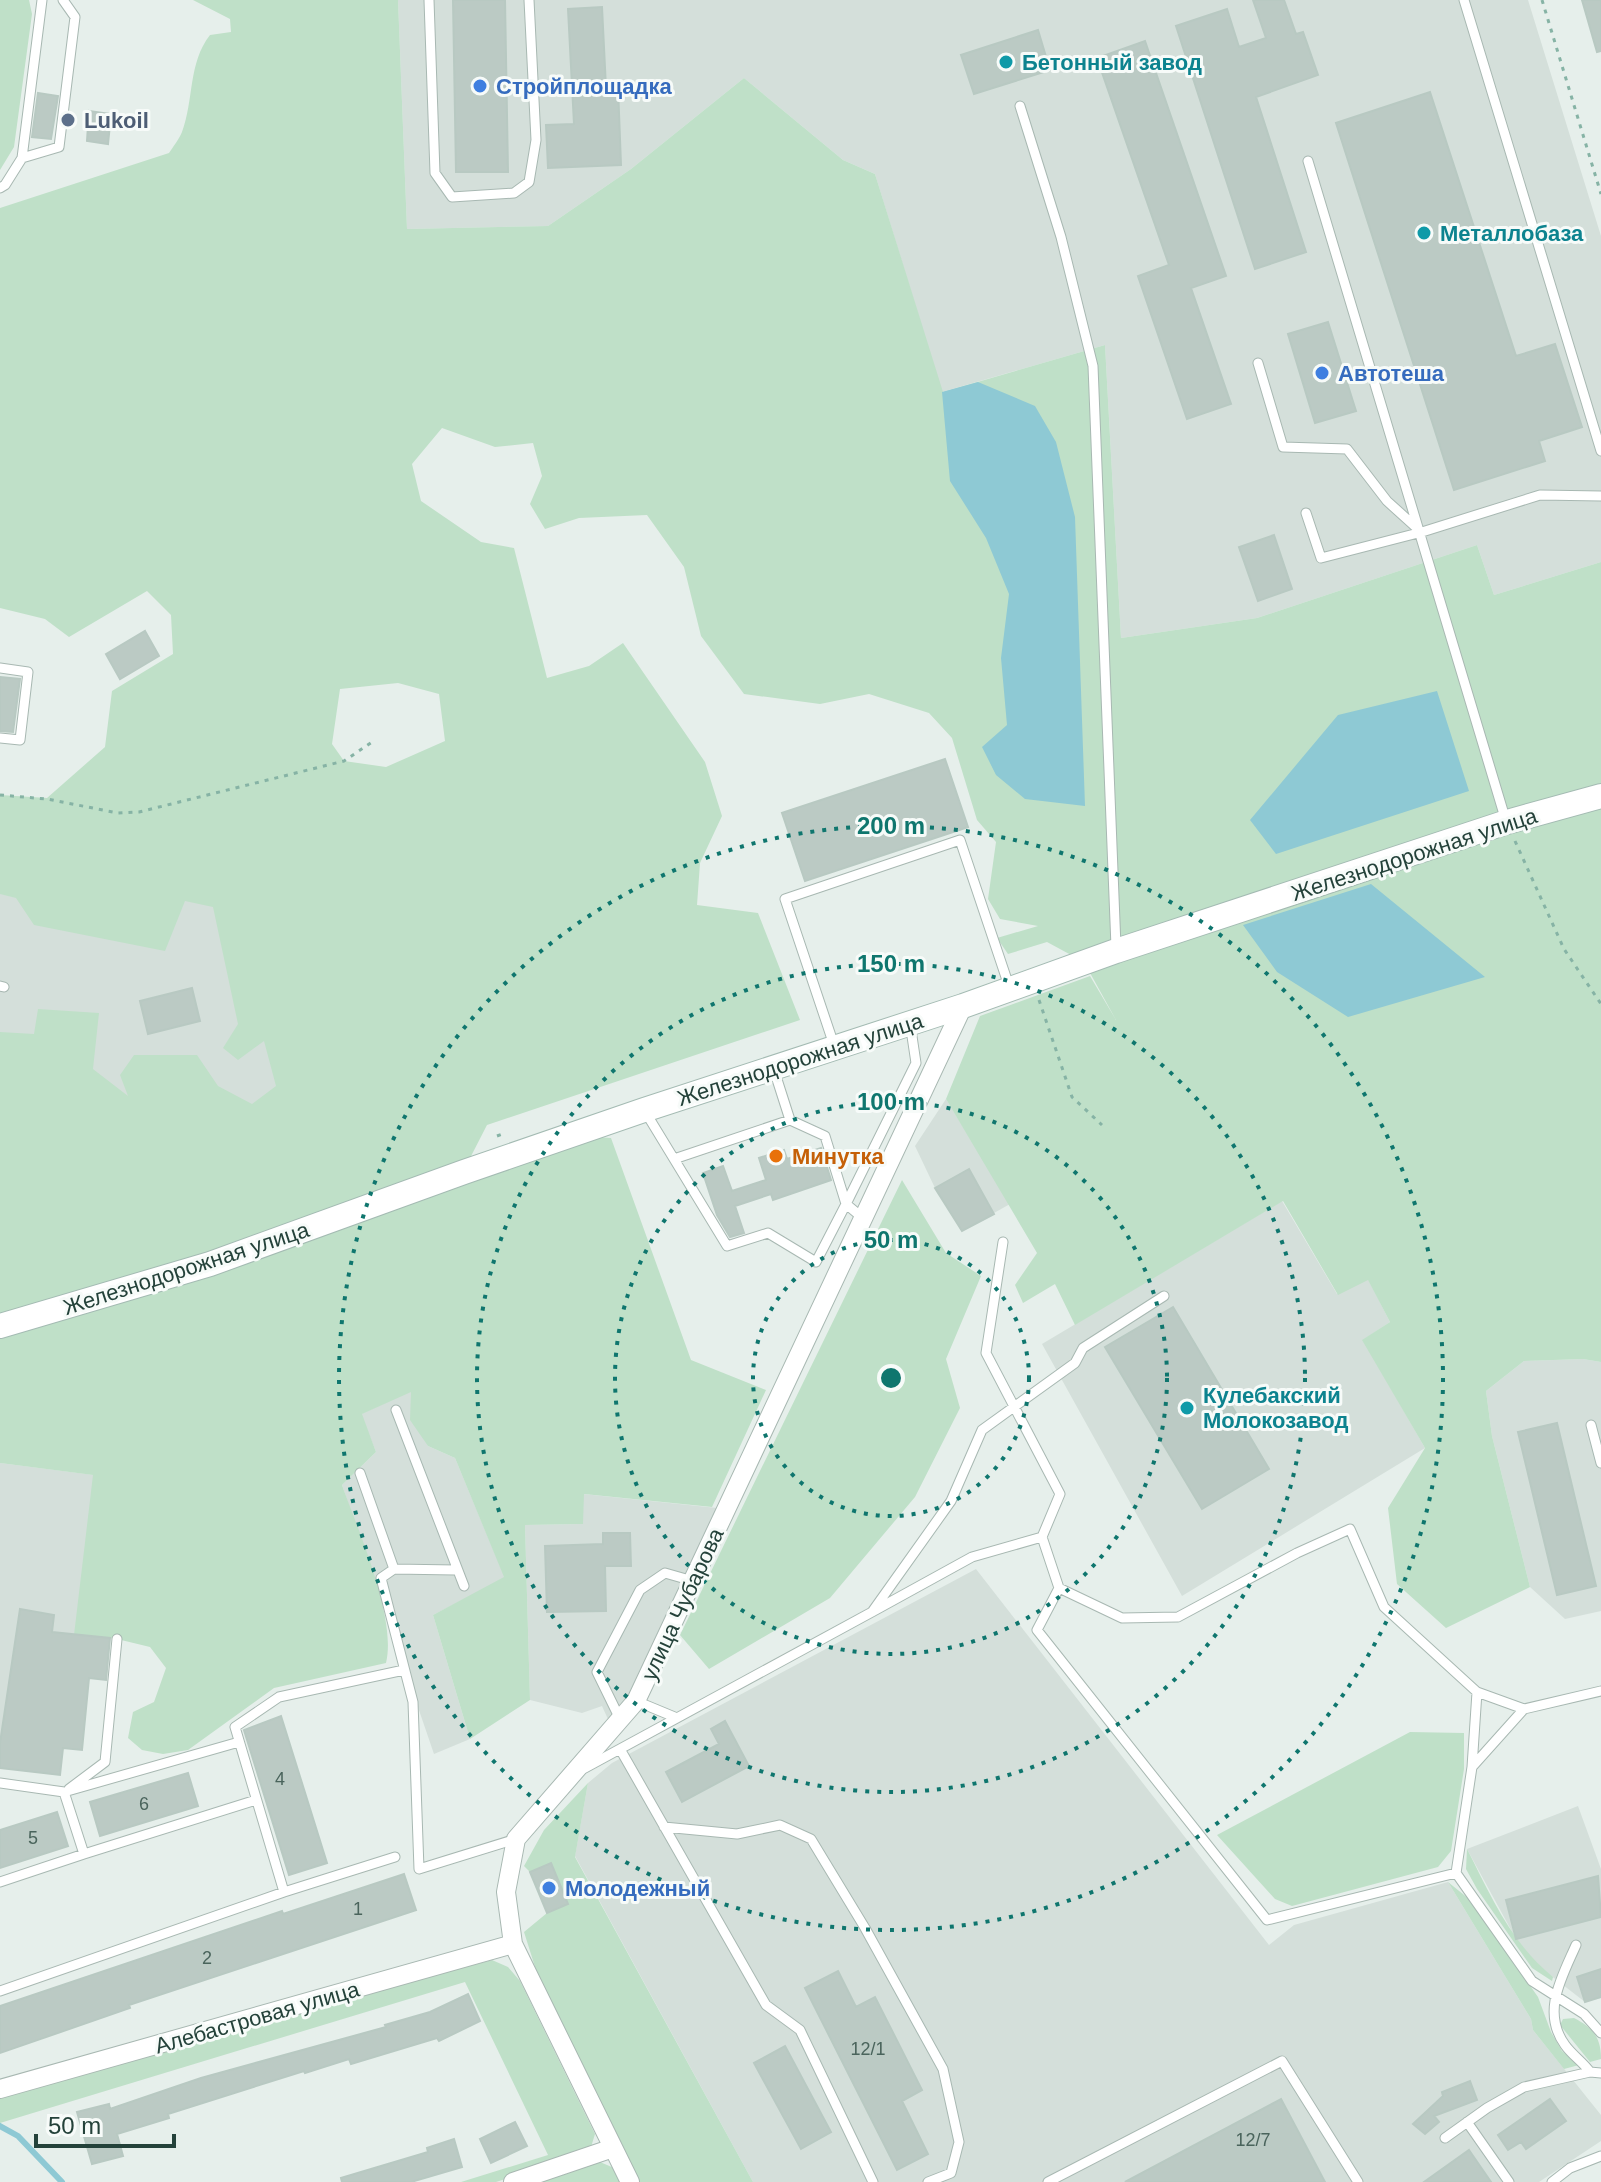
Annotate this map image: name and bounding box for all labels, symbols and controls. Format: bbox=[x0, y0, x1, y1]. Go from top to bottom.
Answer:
place label: Бетонный завод bbox=[1022, 50, 1202, 75]
marker: Бетонный завод bbox=[997, 53, 1015, 71]
place label: Стройплощадка bbox=[496, 74, 673, 99]
marker: Стройплощадка bbox=[471, 77, 489, 95]
place label: Lukoil bbox=[84, 108, 149, 133]
marker: Lukoil bbox=[59, 111, 77, 129]
place label: Металлобаза bbox=[1440, 221, 1584, 246]
marker: Металлобаза bbox=[1415, 224, 1433, 242]
place label: Автотеша bbox=[1338, 361, 1445, 386]
marker: Автотеша bbox=[1313, 364, 1331, 382]
street label: Железнодорожная улица bbox=[1288, 803, 1541, 906]
text: 200 m bbox=[857, 812, 925, 839]
text: 150 m bbox=[857, 950, 925, 977]
street label: Железнодорожная улица bbox=[674, 1008, 927, 1111]
text: 100 m bbox=[857, 1088, 925, 1115]
place label: Минутка bbox=[792, 1144, 884, 1169]
marker: Минутка bbox=[767, 1147, 785, 1165]
street label: Железнодорожная улица bbox=[60, 1217, 313, 1320]
text: 50 m bbox=[864, 1226, 918, 1253]
centre of rings bbox=[877, 1364, 905, 1392]
place label: Кулебакский Молокозавод bbox=[1203, 1383, 1348, 1433]
marker: Кулебакский Молокозавод bbox=[1178, 1399, 1196, 1417]
street label: улица Чубарова bbox=[636, 1523, 729, 1684]
house number: 4 bbox=[275, 1769, 285, 1789]
house number: 6 bbox=[139, 1794, 149, 1814]
house number: 5 bbox=[28, 1828, 38, 1848]
place label: Молодежный bbox=[565, 1876, 710, 1901]
marker: Молодежный bbox=[540, 1879, 558, 1897]
house number: 1 bbox=[353, 1899, 363, 1919]
house number: 2 bbox=[202, 1948, 212, 1968]
street label: Алебастровая улица bbox=[152, 1976, 363, 2059]
house number: 12/1 bbox=[850, 2039, 886, 2059]
scale bar bbox=[36, 2098, 174, 2148]
text: 50 m bbox=[48, 2112, 101, 2139]
house number: 12/7 bbox=[1235, 2130, 1271, 2150]

